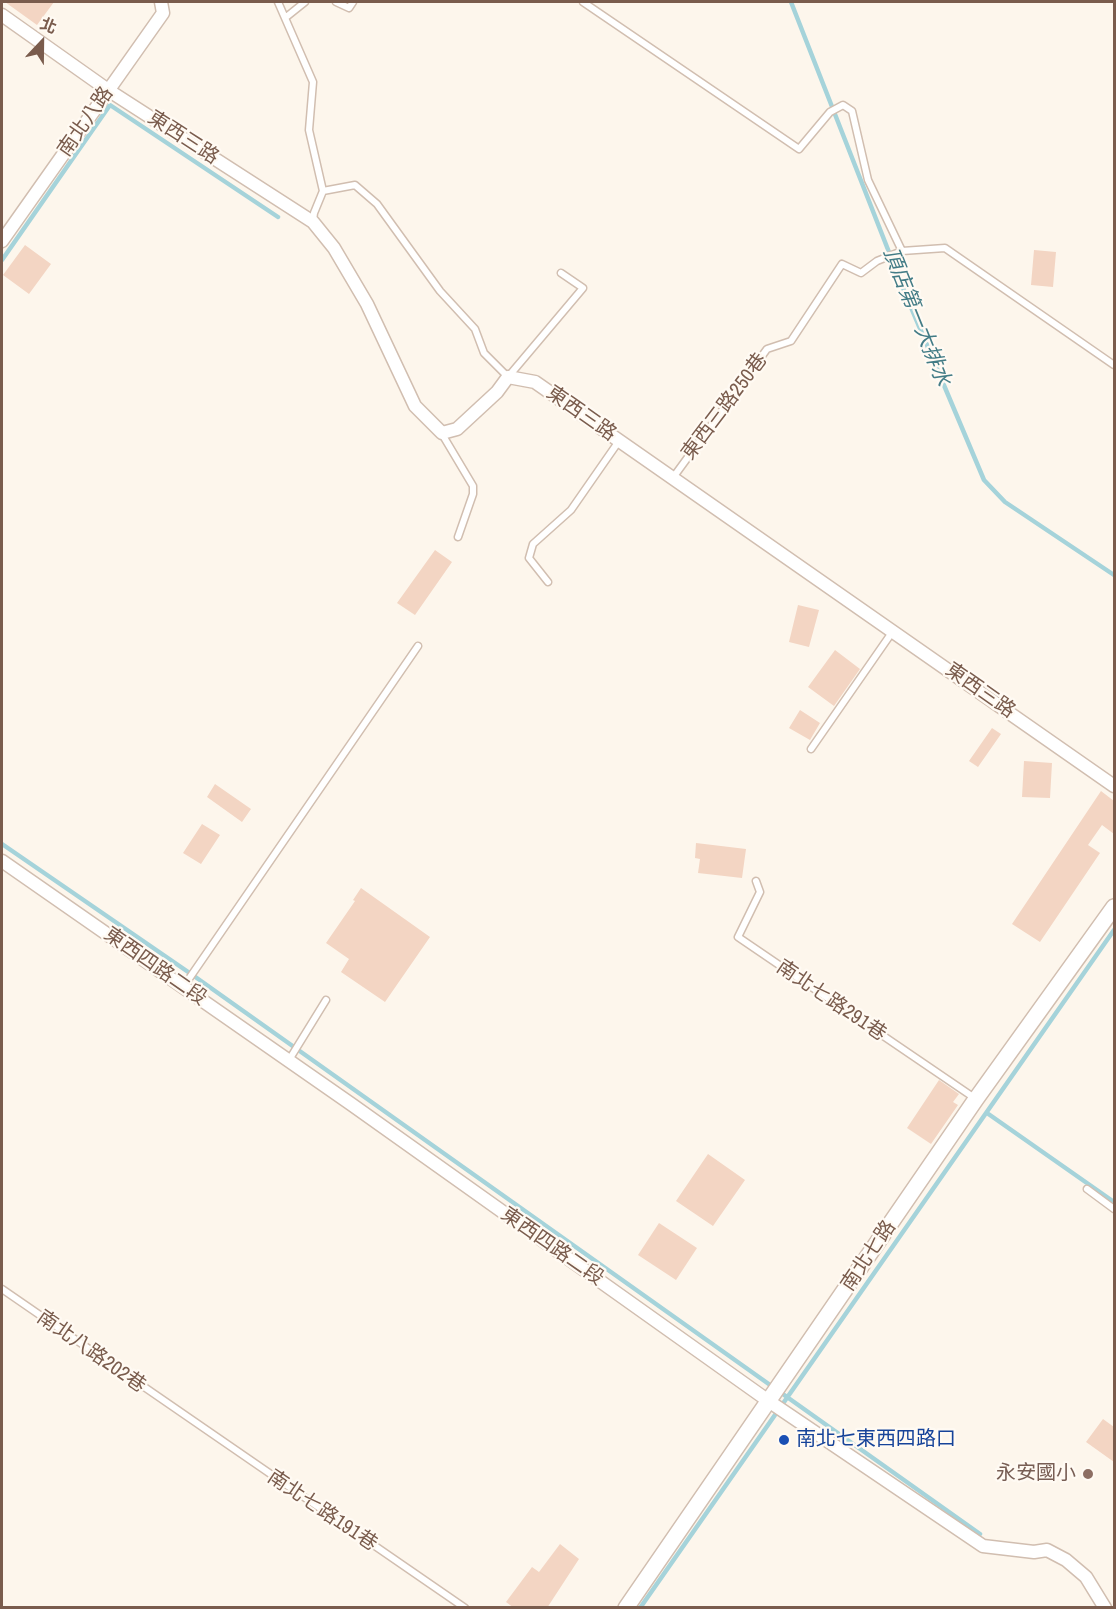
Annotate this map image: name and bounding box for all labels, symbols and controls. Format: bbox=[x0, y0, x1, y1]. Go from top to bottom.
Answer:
north arrow bbox=[12, 12, 72, 72]
text: 北 bbox=[37, 12, 60, 39]
street label: 南北八路 bbox=[53, 82, 119, 162]
street label: 東西三路 bbox=[143, 106, 223, 170]
water label: 頂店第一大排水 bbox=[877, 244, 955, 390]
street label: 東西三路250巷 bbox=[677, 349, 773, 465]
street label: 東西三路 bbox=[541, 381, 621, 447]
street label: 東西三路 bbox=[940, 658, 1020, 724]
street label: 東西四路二段 bbox=[99, 923, 211, 1011]
street label: 南北七路291巷 bbox=[771, 955, 891, 1047]
street label: 東西四路二段 bbox=[496, 1203, 608, 1291]
street label: 南北七路 bbox=[837, 1216, 901, 1296]
street label: 南北八路202巷 bbox=[32, 1306, 150, 1398]
place label: 南北七東西四路口 bbox=[796, 1428, 956, 1452]
marker: 南北七東西四路口 bbox=[777, 1433, 791, 1447]
place label: 永安國小 bbox=[996, 1462, 1076, 1486]
street label: 南北七路191巷 bbox=[262, 1465, 382, 1557]
marker: 永安國小 bbox=[1081, 1467, 1095, 1481]

